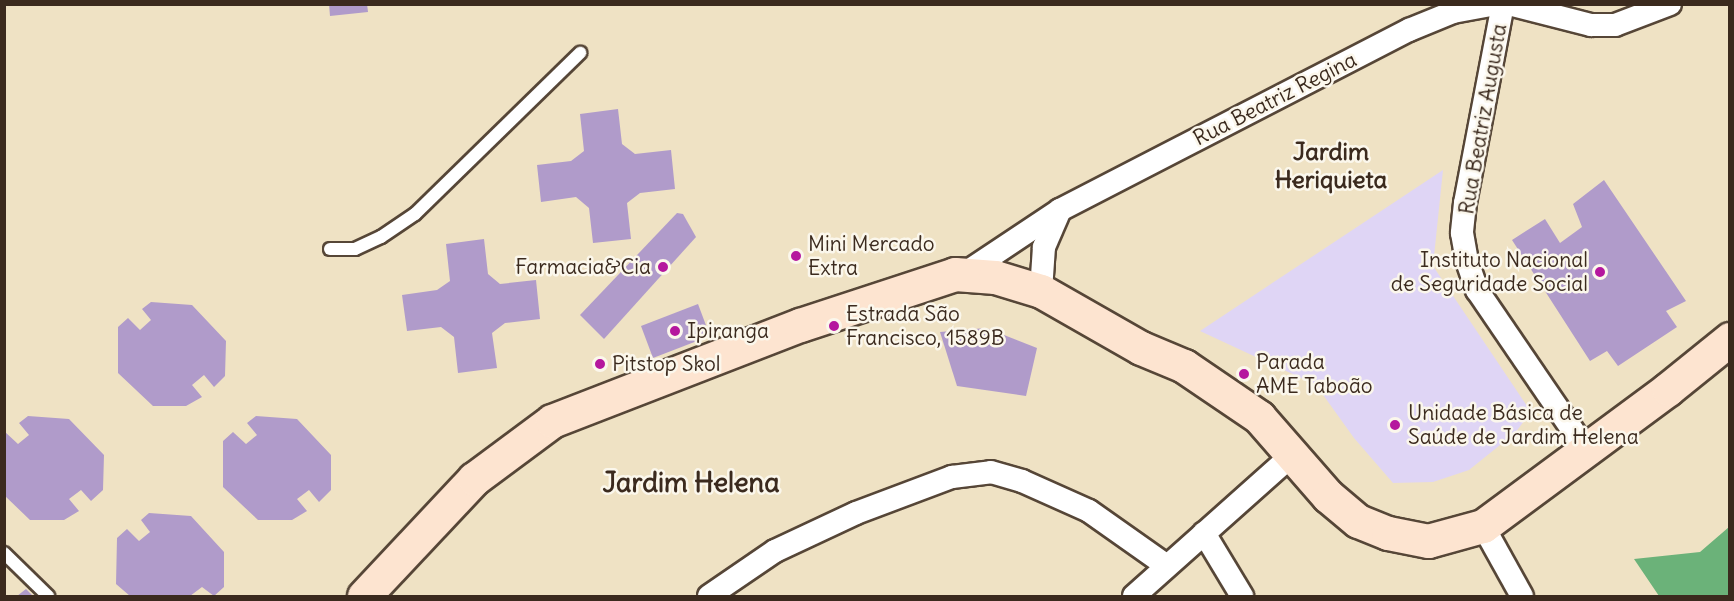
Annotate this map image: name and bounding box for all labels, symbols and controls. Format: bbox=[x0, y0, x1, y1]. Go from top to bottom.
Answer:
street label: Rua Beatriz Augusta bbox=[1454, 22, 1512, 216]
street label: Rua Beatriz Regina bbox=[1189, 47, 1361, 151]
district label: Jardim Heriquieta bbox=[1275, 138, 1387, 194]
place label: Mini Mercado Extra bbox=[808, 231, 935, 281]
place label: Instituto Nacional de Seguridade Social bbox=[1391, 247, 1588, 297]
marker: Mini Mercado Extra bbox=[789, 249, 803, 263]
place label: Farmacia&Cia bbox=[515, 254, 651, 280]
marker: Farmacia&Cia bbox=[656, 260, 670, 274]
marker: Instituto Nacional de Seguridade Social bbox=[1593, 265, 1607, 279]
place label: Estrada São Francisco, 1589B bbox=[846, 301, 1004, 351]
place label: Ipiranga bbox=[687, 318, 769, 344]
marker: Estrada São Francisco, 1589B bbox=[827, 319, 841, 333]
marker: Ipiranga bbox=[668, 324, 682, 338]
place label: Parada AME Taboão bbox=[1256, 349, 1373, 399]
place label: Pitstop Skol bbox=[612, 351, 721, 377]
marker: Pitstop Skol bbox=[593, 357, 607, 371]
marker: Parada AME Taboão bbox=[1237, 367, 1251, 381]
place label: Unidade Básica de Saúde de Jardim Helena bbox=[1408, 400, 1639, 450]
marker: Unidade Básica de Saúde de Jardim Helena bbox=[1386, 416, 1404, 434]
district label: Jardim Helena bbox=[602, 467, 780, 499]

